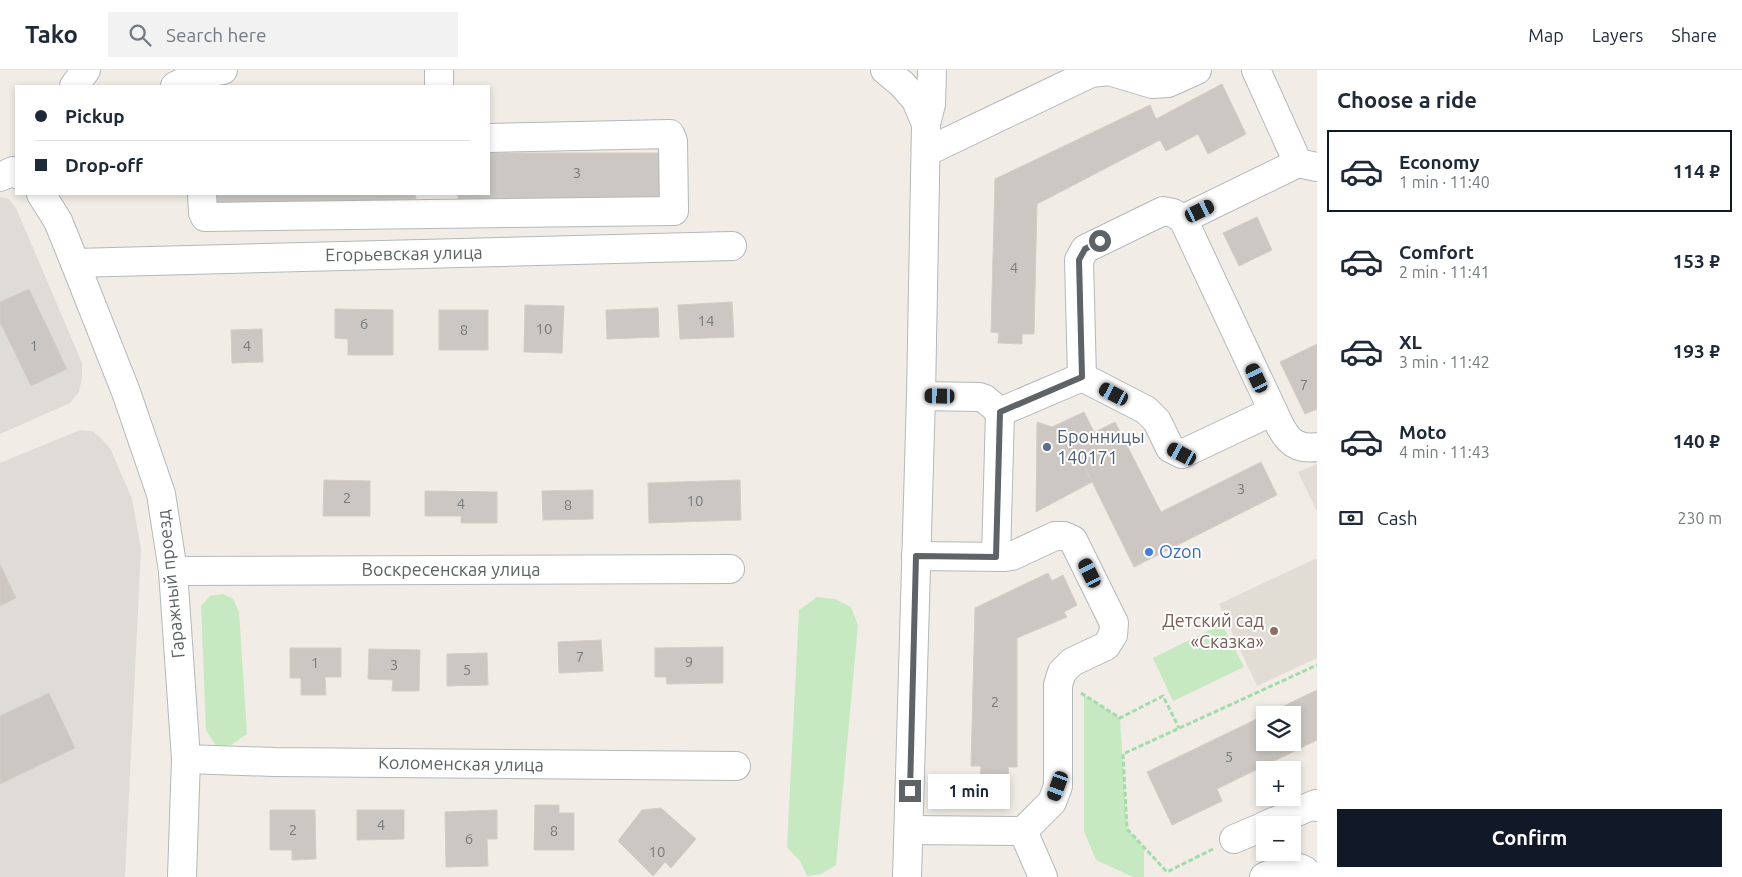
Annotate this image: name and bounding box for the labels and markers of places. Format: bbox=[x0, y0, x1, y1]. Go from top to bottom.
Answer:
place label: Бронницы 140171 bbox=[1057, 426, 1145, 467]
marker: Бронницы 140171 bbox=[1041, 441, 1053, 453]
place label: Ozon bbox=[1159, 541, 1202, 561]
marker: Ozon bbox=[1143, 546, 1155, 558]
place label: Детский сад «Сказка» bbox=[1162, 610, 1264, 651]
marker: Детский сад «Сказка» bbox=[1268, 625, 1280, 637]

